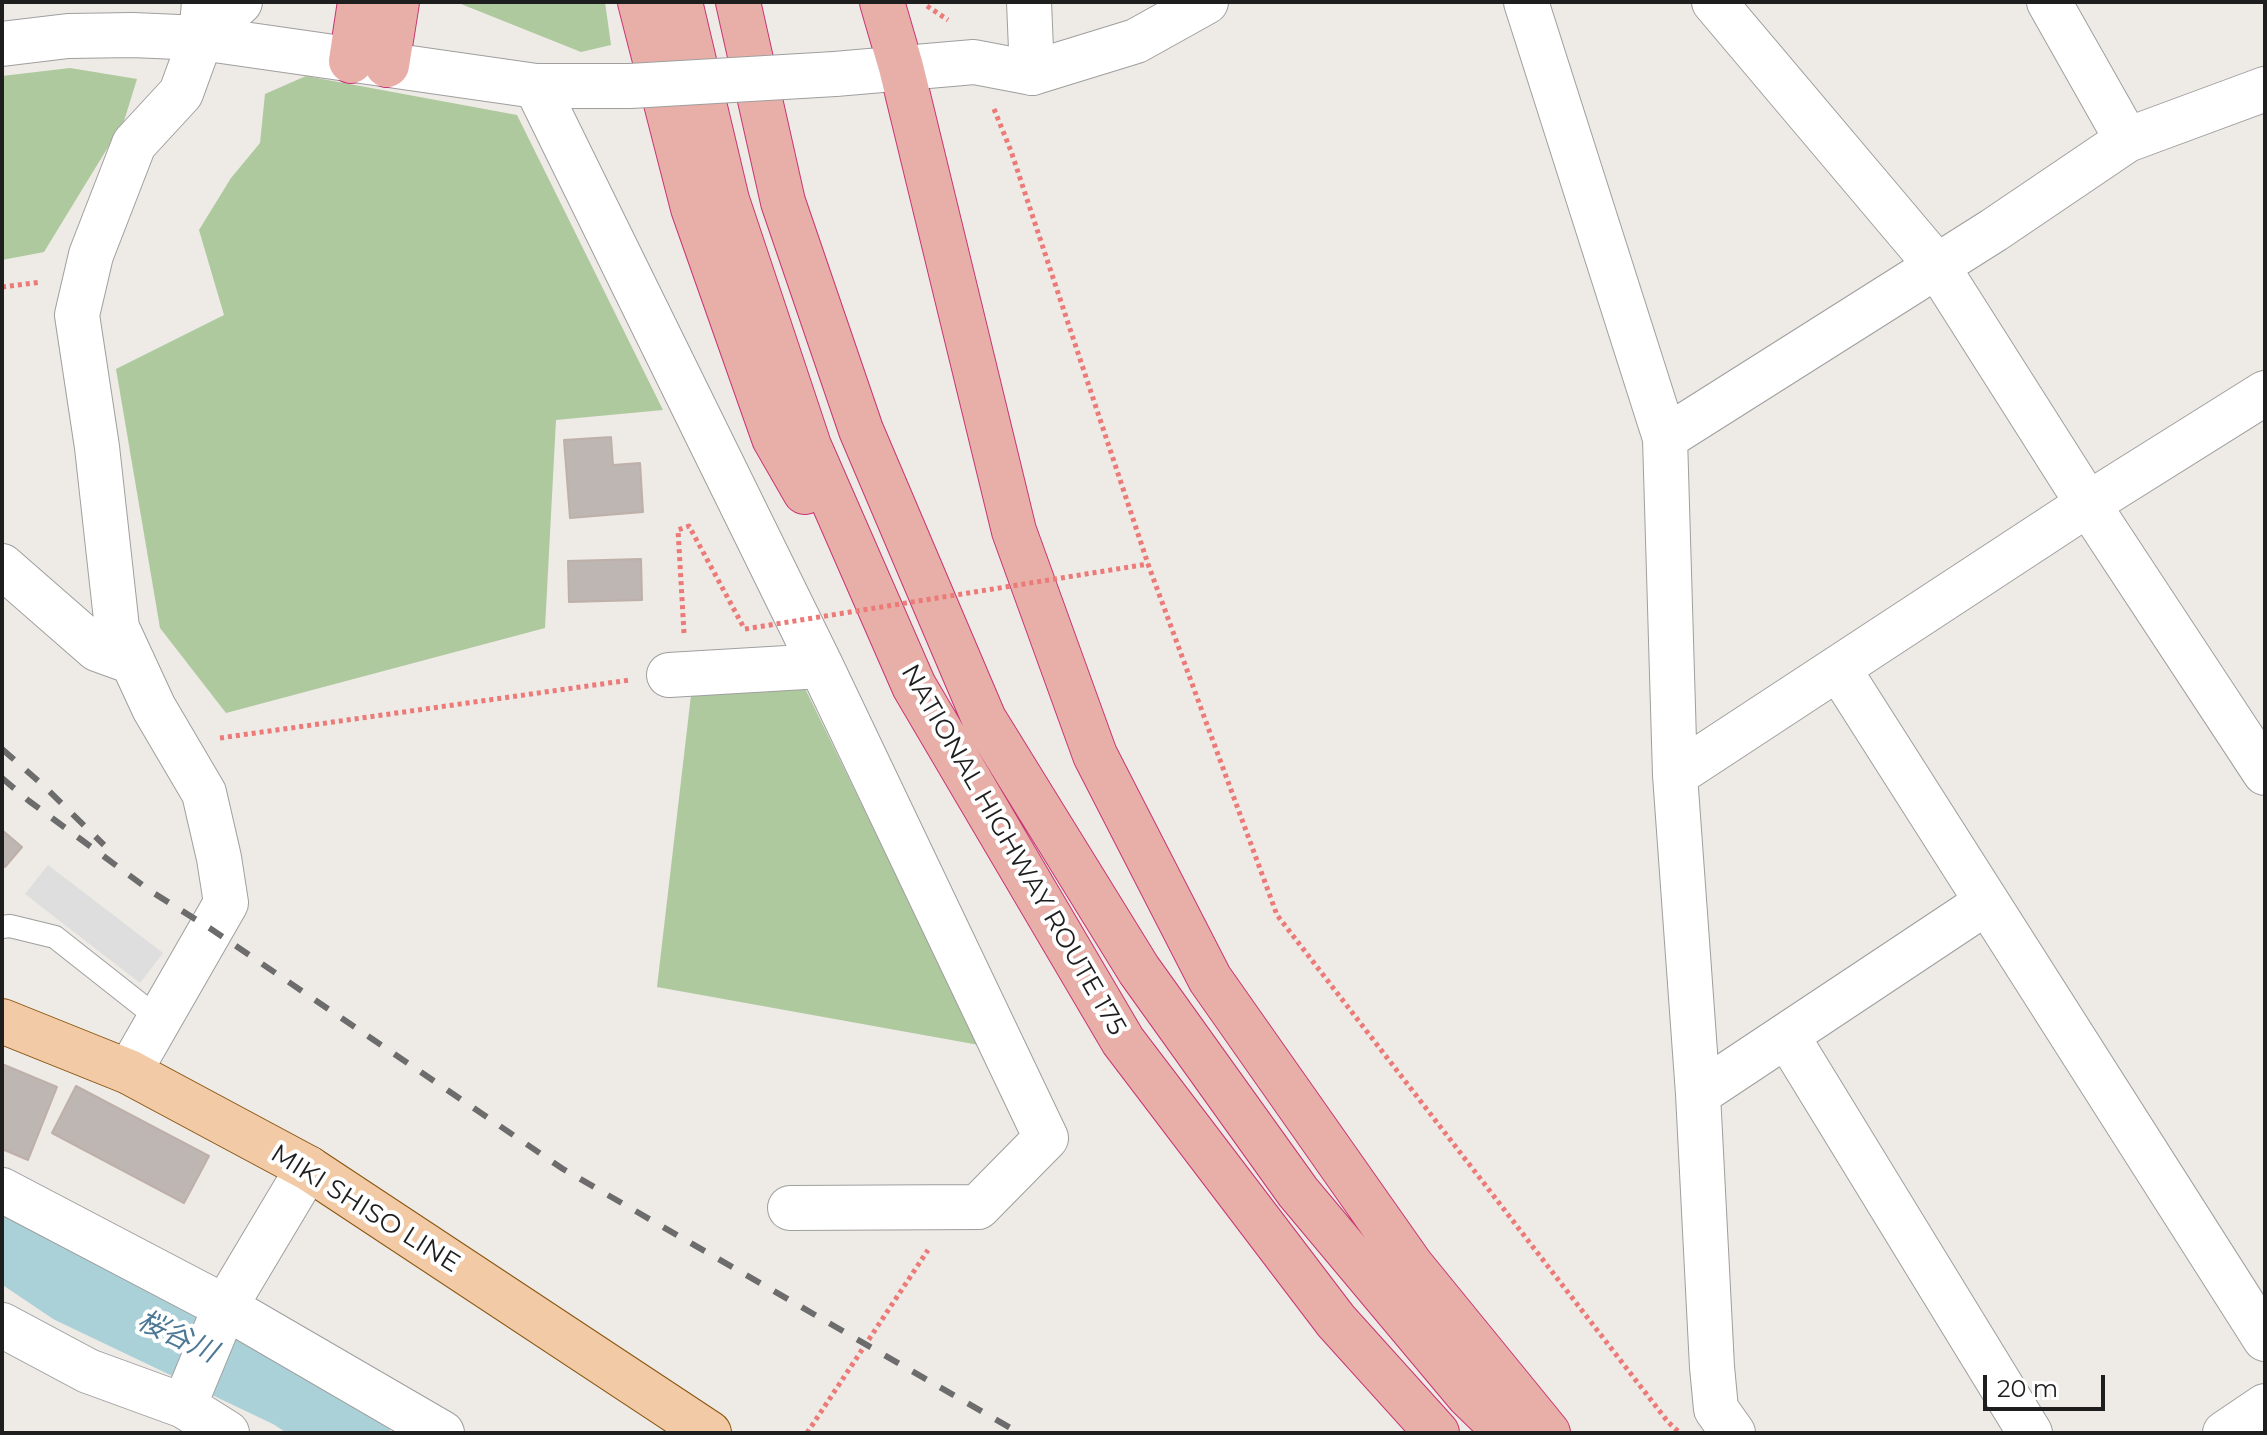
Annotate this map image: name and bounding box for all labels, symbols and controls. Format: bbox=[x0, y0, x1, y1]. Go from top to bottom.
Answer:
street label: NATIONAL HIGHWAY ROUTE 175 bbox=[894, 659, 1132, 1041]
street label: MIKI SHISO LINE bbox=[265, 1138, 465, 1280]
water label: 桜谷川 bbox=[132, 1304, 222, 1370]
scale bar bbox=[1987, 1359, 2109, 1409]
text: 20 m bbox=[1997, 1374, 2058, 1403]

